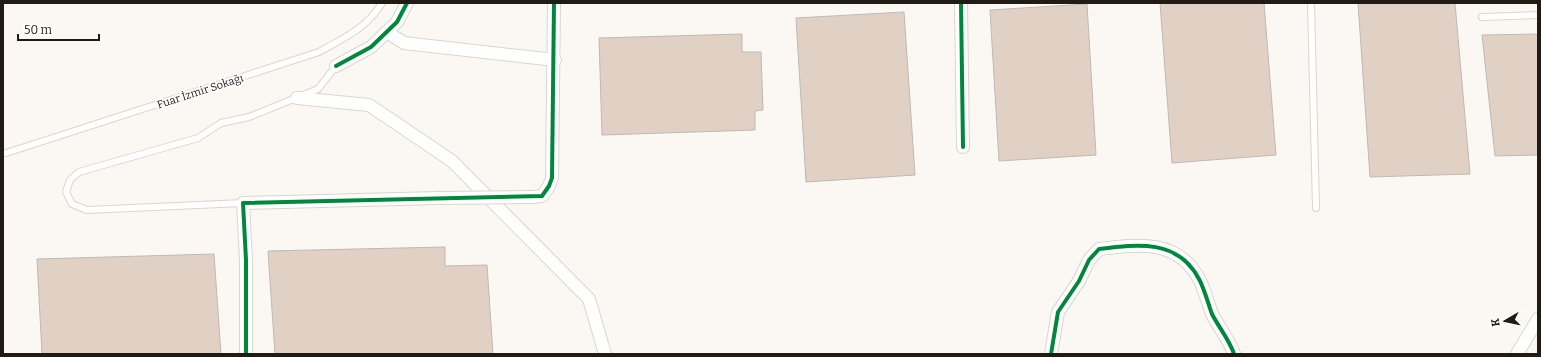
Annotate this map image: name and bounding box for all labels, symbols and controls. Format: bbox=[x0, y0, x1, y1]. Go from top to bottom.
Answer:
scale bar bbox=[18, 16, 99, 42]
text: 50 m bbox=[24, 23, 53, 37]
street label: Fuar İzmir Sokağı bbox=[155, 70, 246, 112]
north arrow bbox=[1485, 301, 1525, 341]
text: K bbox=[1489, 317, 1503, 327]

